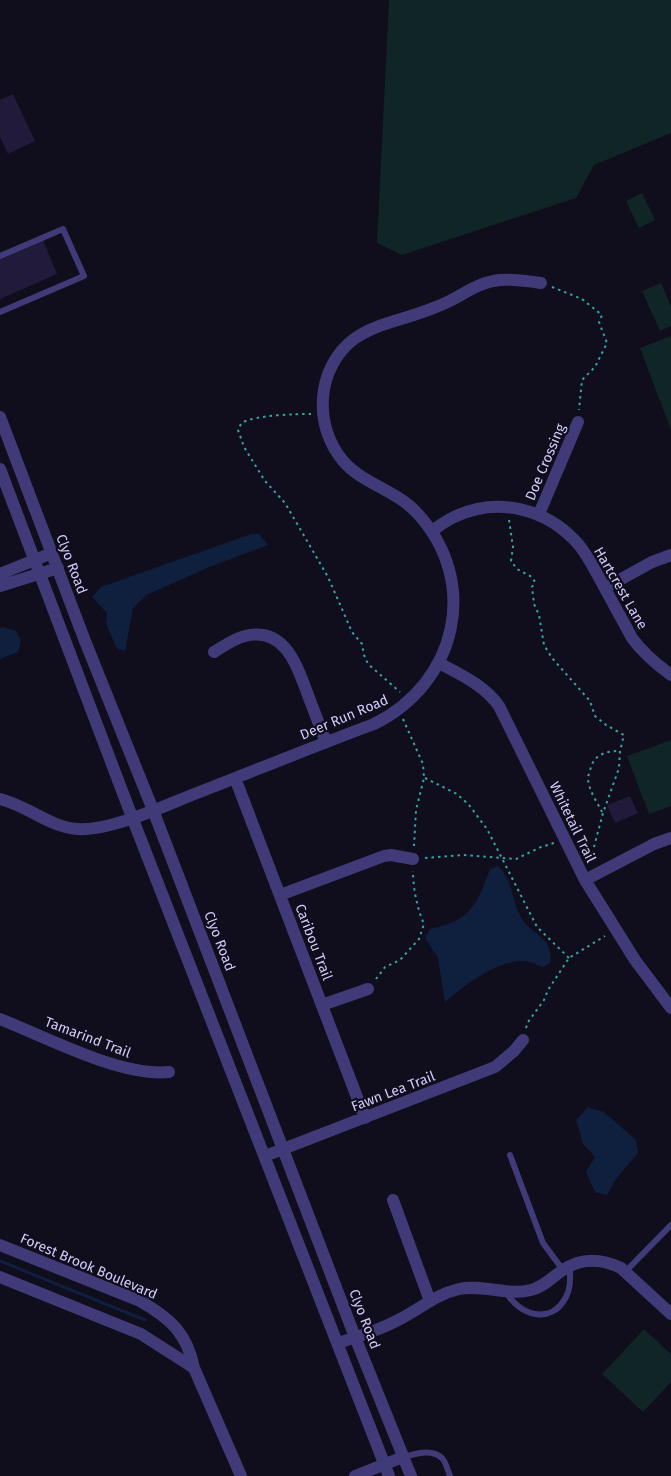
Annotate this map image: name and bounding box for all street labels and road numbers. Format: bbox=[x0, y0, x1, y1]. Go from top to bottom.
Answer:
street label: Doe Crossing bbox=[522, 421, 570, 503]
street label: Clyo Road bbox=[52, 532, 91, 596]
street label: Hartcrest Lane bbox=[590, 544, 651, 632]
street label: Deer Run Road bbox=[298, 691, 391, 744]
street label: Whitetail Trail bbox=[546, 779, 599, 865]
street label: Caribou Trail bbox=[291, 902, 336, 983]
street label: Clyo Road bbox=[200, 909, 239, 973]
street label: Tamarind Trail bbox=[42, 1013, 133, 1062]
street label: Fawn Lea Trail bbox=[349, 1068, 437, 1115]
street label: Forest Brook Boulevard bbox=[18, 1230, 160, 1303]
street label: Clyo Road bbox=[345, 1287, 384, 1351]

